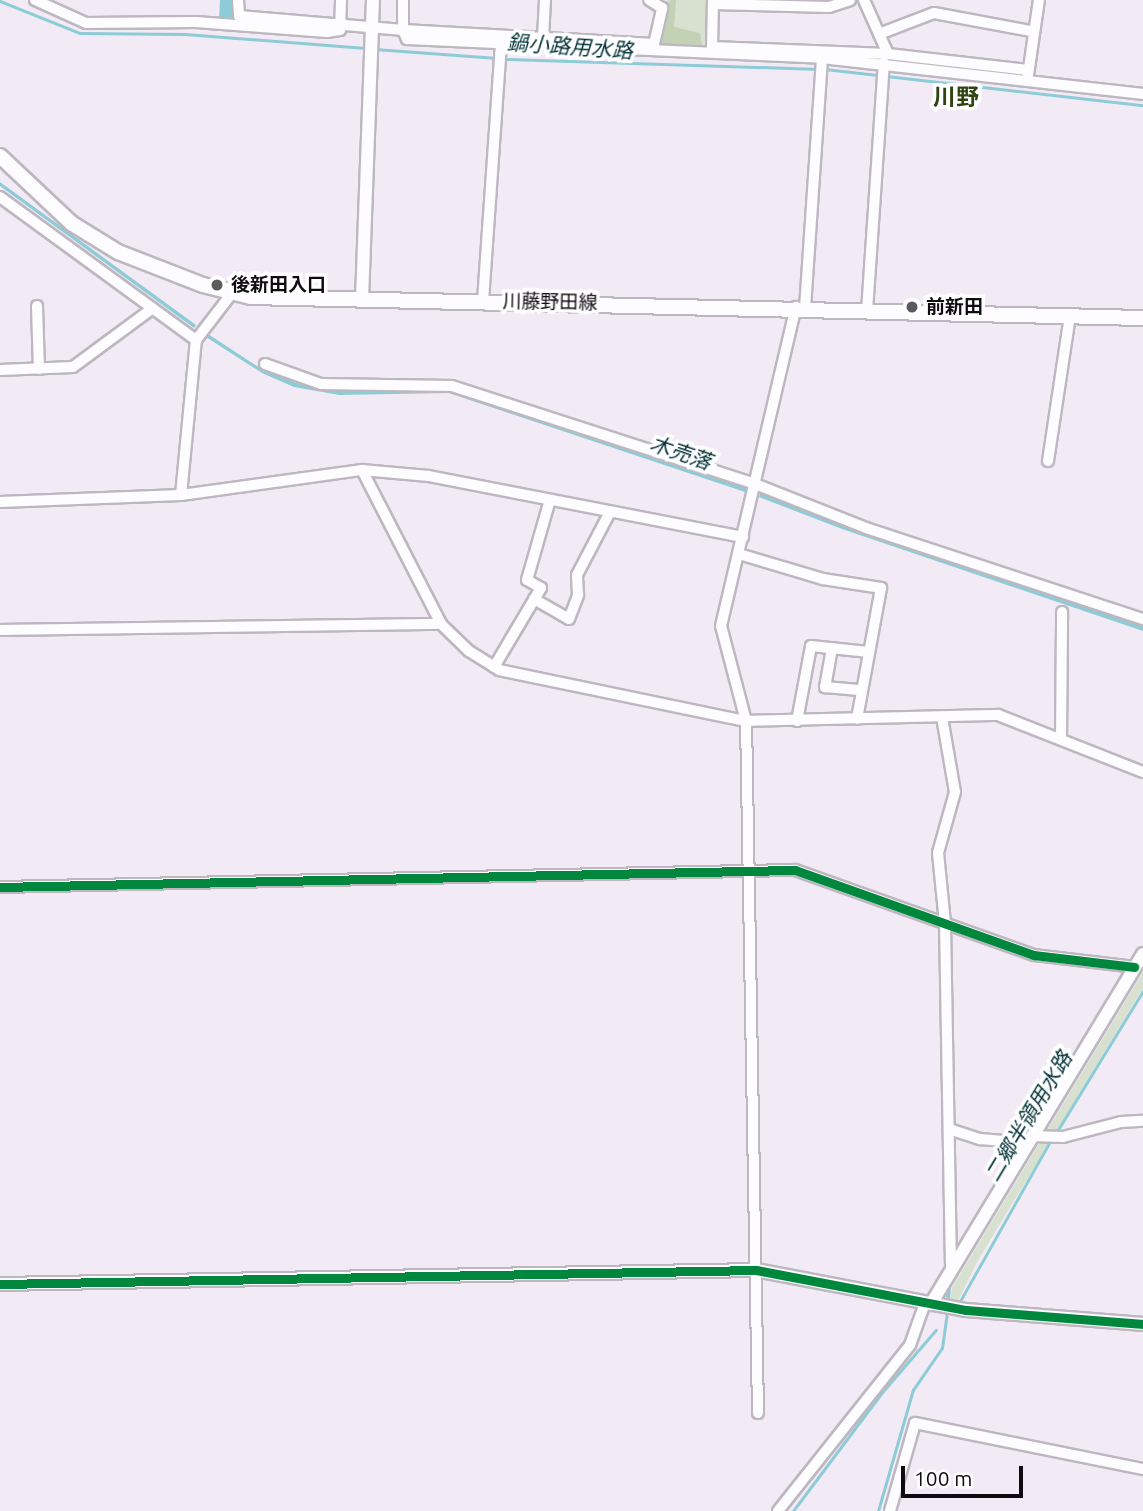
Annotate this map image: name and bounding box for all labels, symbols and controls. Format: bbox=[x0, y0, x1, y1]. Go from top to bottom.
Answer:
water label: 鍋小路用水路 bbox=[506, 29, 634, 63]
district label: 川野 bbox=[933, 83, 979, 111]
place label: 後新田入口 bbox=[231, 274, 326, 296]
marker: 後新田入口 bbox=[209, 277, 225, 293]
street label: 川藤野田線 bbox=[502, 290, 598, 314]
place label: 前新田 bbox=[926, 296, 983, 318]
marker: 前新田 bbox=[904, 299, 920, 315]
water label: 木売落 bbox=[647, 430, 715, 474]
water label: 二郷半領用水路 bbox=[979, 1047, 1077, 1185]
scale bar bbox=[905, 1452, 1028, 1496]
text: 100 m bbox=[914, 1466, 972, 1490]

